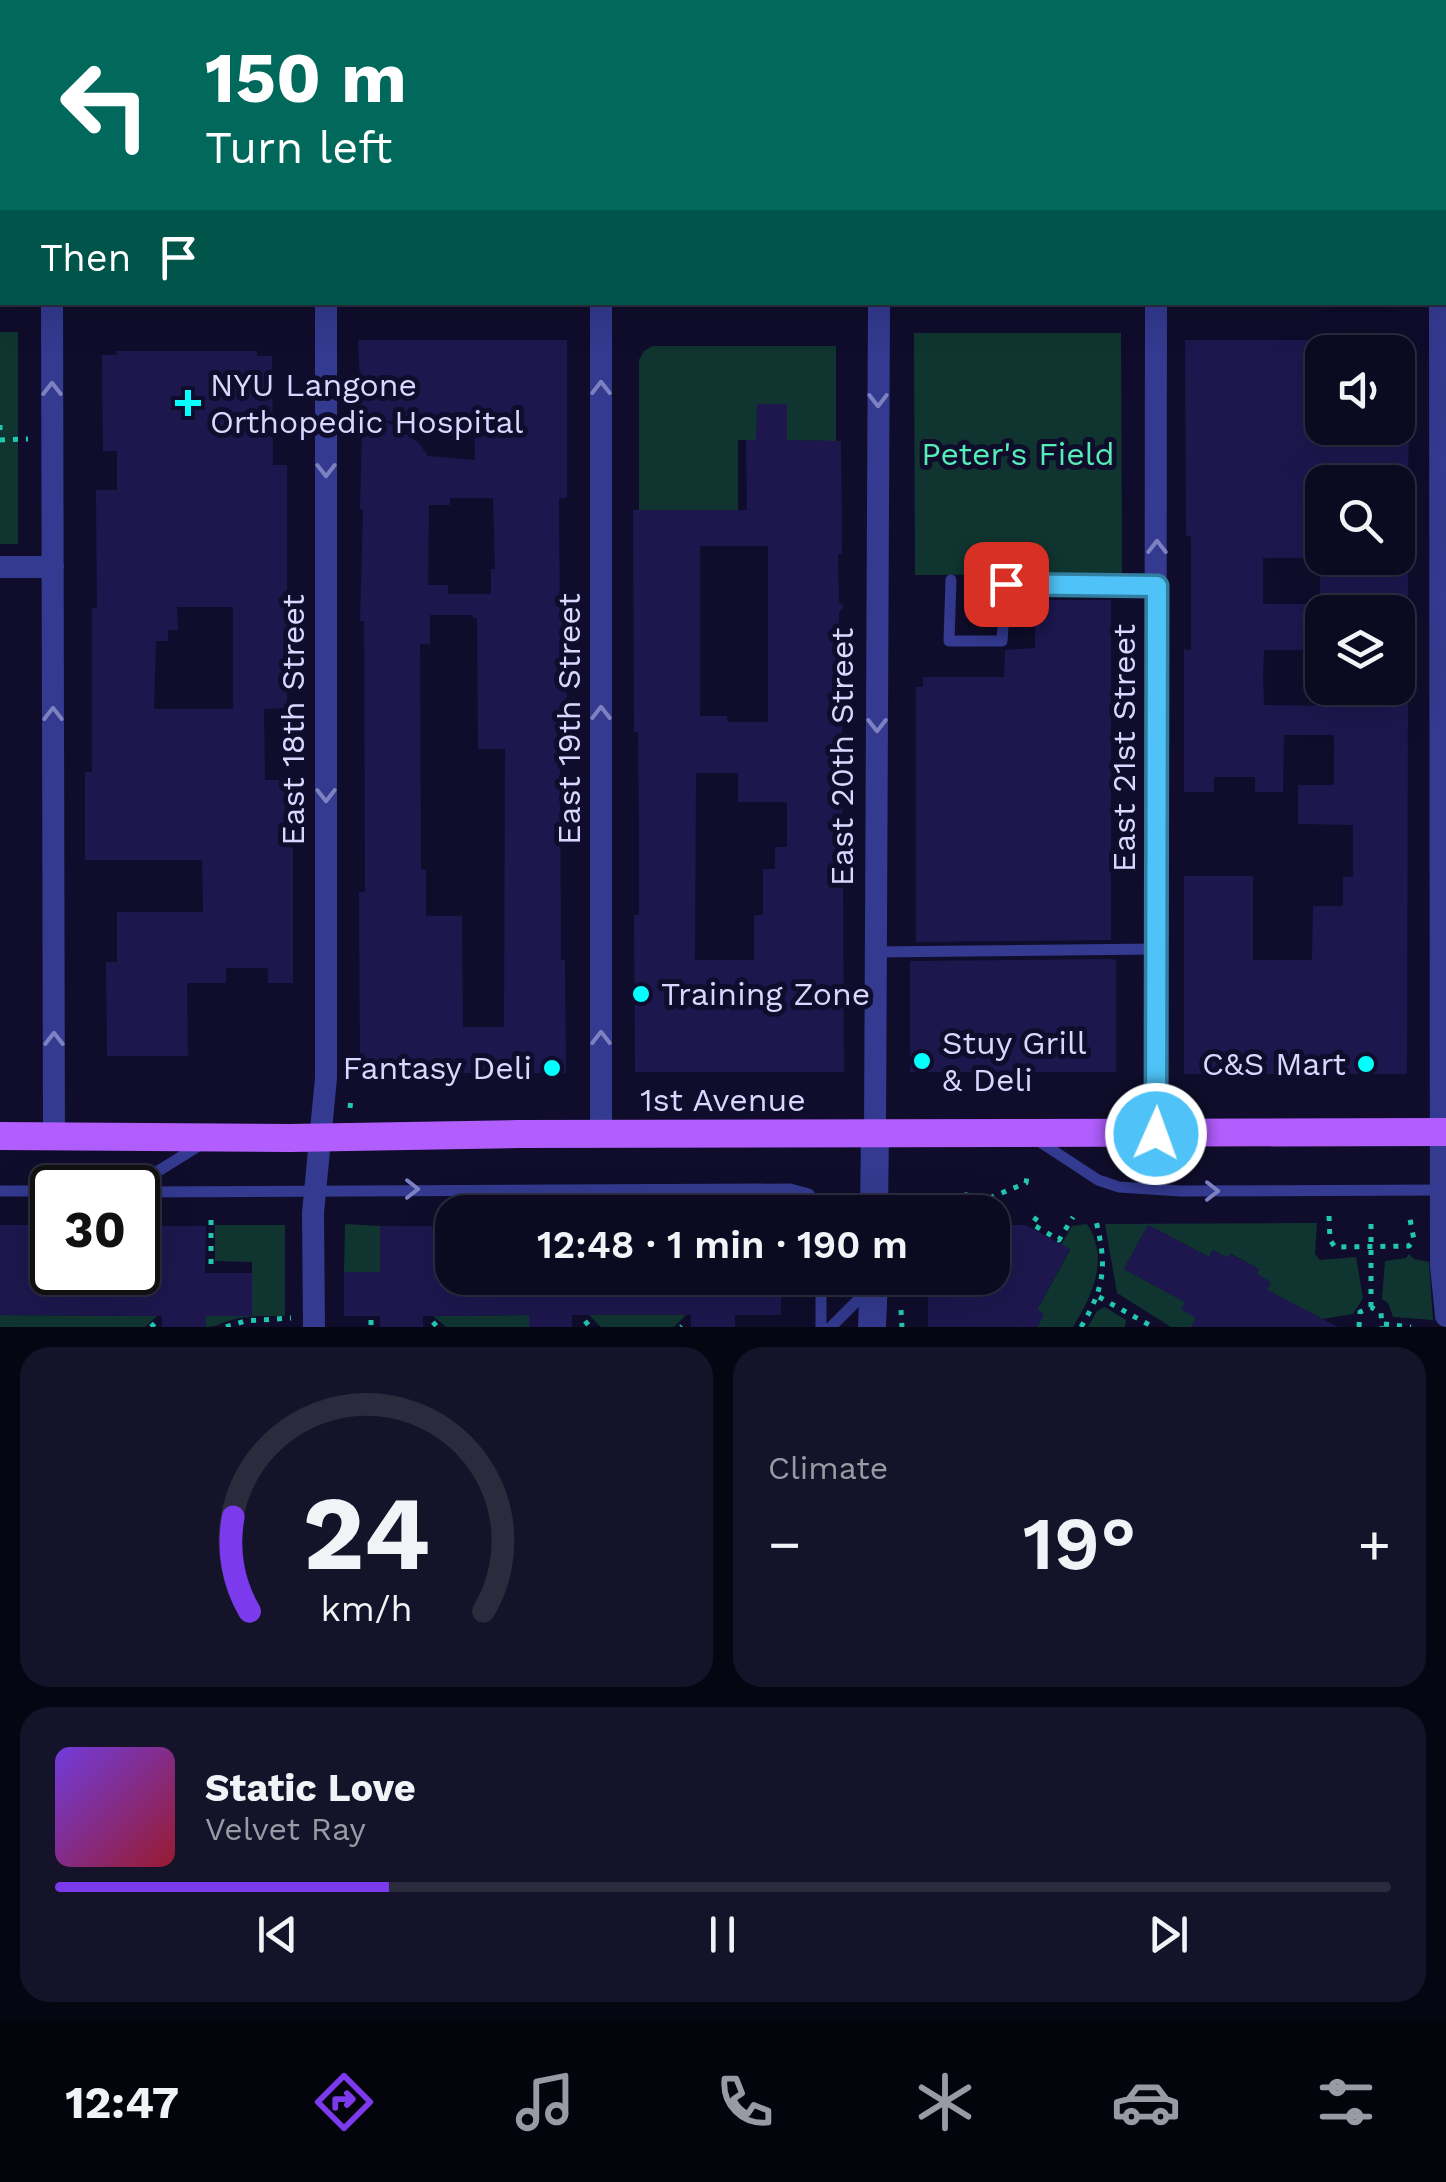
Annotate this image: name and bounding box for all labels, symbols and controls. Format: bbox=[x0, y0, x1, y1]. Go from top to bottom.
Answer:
text: 150 m bbox=[205, 37, 407, 119]
icon: left bbox=[40, 40, 170, 170]
text: Turn left bbox=[205, 121, 392, 174]
icon: arrive bbox=[151, 230, 206, 285]
text: Then bbox=[40, 236, 131, 280]
map controls bbox=[1305, 335, 1415, 705]
button: sound bbox=[1305, 335, 1415, 445]
place label: NYU Langone Orthopedic Hospital bbox=[210, 366, 524, 441]
one-way arrow bbox=[590, 380, 612, 396]
one-way arrow bbox=[41, 381, 63, 396]
marker: NYU Langone Orthopedic Hospital bbox=[175, 390, 201, 416]
one-way arrow bbox=[867, 392, 889, 408]
park label: Peter's Field bbox=[921, 435, 1115, 473]
one-way arrow bbox=[315, 462, 337, 478]
button: search bbox=[1305, 465, 1415, 575]
one-way arrow bbox=[1146, 538, 1168, 554]
pin bbox=[964, 542, 1049, 627]
icon: arrive bbox=[979, 557, 1034, 612]
street label: East 19th Street bbox=[550, 593, 588, 845]
street label: East 18th Street bbox=[274, 594, 312, 846]
button: layers bbox=[1305, 595, 1415, 705]
street label: East 21st Street bbox=[1105, 624, 1143, 872]
street label: East 20th Street bbox=[823, 628, 861, 886]
one-way arrow bbox=[590, 705, 612, 720]
one-way arrow bbox=[42, 706, 64, 722]
one-way arrow bbox=[866, 718, 888, 733]
one-way arrow bbox=[315, 788, 337, 803]
place label: Training Zone bbox=[661, 975, 870, 1013]
marker: Training Zone bbox=[630, 983, 652, 1005]
place label: Stuy Grill & Deli bbox=[942, 1024, 1087, 1099]
one-way arrow bbox=[590, 1030, 612, 1046]
one-way arrow bbox=[43, 1031, 64, 1047]
place label: C&S Mart bbox=[1202, 1045, 1346, 1083]
place label: Fantasy Deli bbox=[343, 1049, 532, 1087]
marker: Stuy Grill & Deli bbox=[911, 1050, 933, 1072]
marker: C&S Mart bbox=[1355, 1053, 1377, 1075]
marker: Fantasy Deli bbox=[541, 1057, 563, 1079]
street label: 1st Avenue bbox=[640, 1081, 806, 1119]
position arrow bbox=[1104, 1082, 1208, 1186]
speed limit sign: 30 bbox=[30, 1165, 160, 1295]
one-way arrow bbox=[405, 1179, 421, 1200]
one-way arrow bbox=[1206, 1180, 1221, 1202]
text: 12:48 · 1 min · 190 m bbox=[537, 1223, 908, 1267]
text: Climate bbox=[768, 1449, 888, 1487]
text: 24 bbox=[303, 1472, 430, 1594]
text: 19° bbox=[1023, 1499, 1136, 1587]
text: − bbox=[768, 1512, 801, 1576]
text: + bbox=[1358, 1512, 1391, 1576]
text: km/h bbox=[320, 1588, 413, 1630]
text: Static Love bbox=[205, 1766, 416, 1810]
text: Velvet Ray bbox=[205, 1810, 366, 1848]
icon: previous bbox=[250, 1907, 305, 1962]
icon: pause bbox=[695, 1907, 750, 1962]
icon: next bbox=[1141, 1907, 1196, 1962]
icon: directions bbox=[309, 2067, 379, 2137]
icon: music bbox=[510, 2067, 580, 2137]
icon: phone bbox=[710, 2067, 780, 2137]
icon: climate bbox=[910, 2067, 980, 2137]
icon: car bbox=[1111, 2067, 1181, 2137]
icon: filters bbox=[1311, 2067, 1381, 2137]
text: 12:47 bbox=[65, 2076, 179, 2129]

